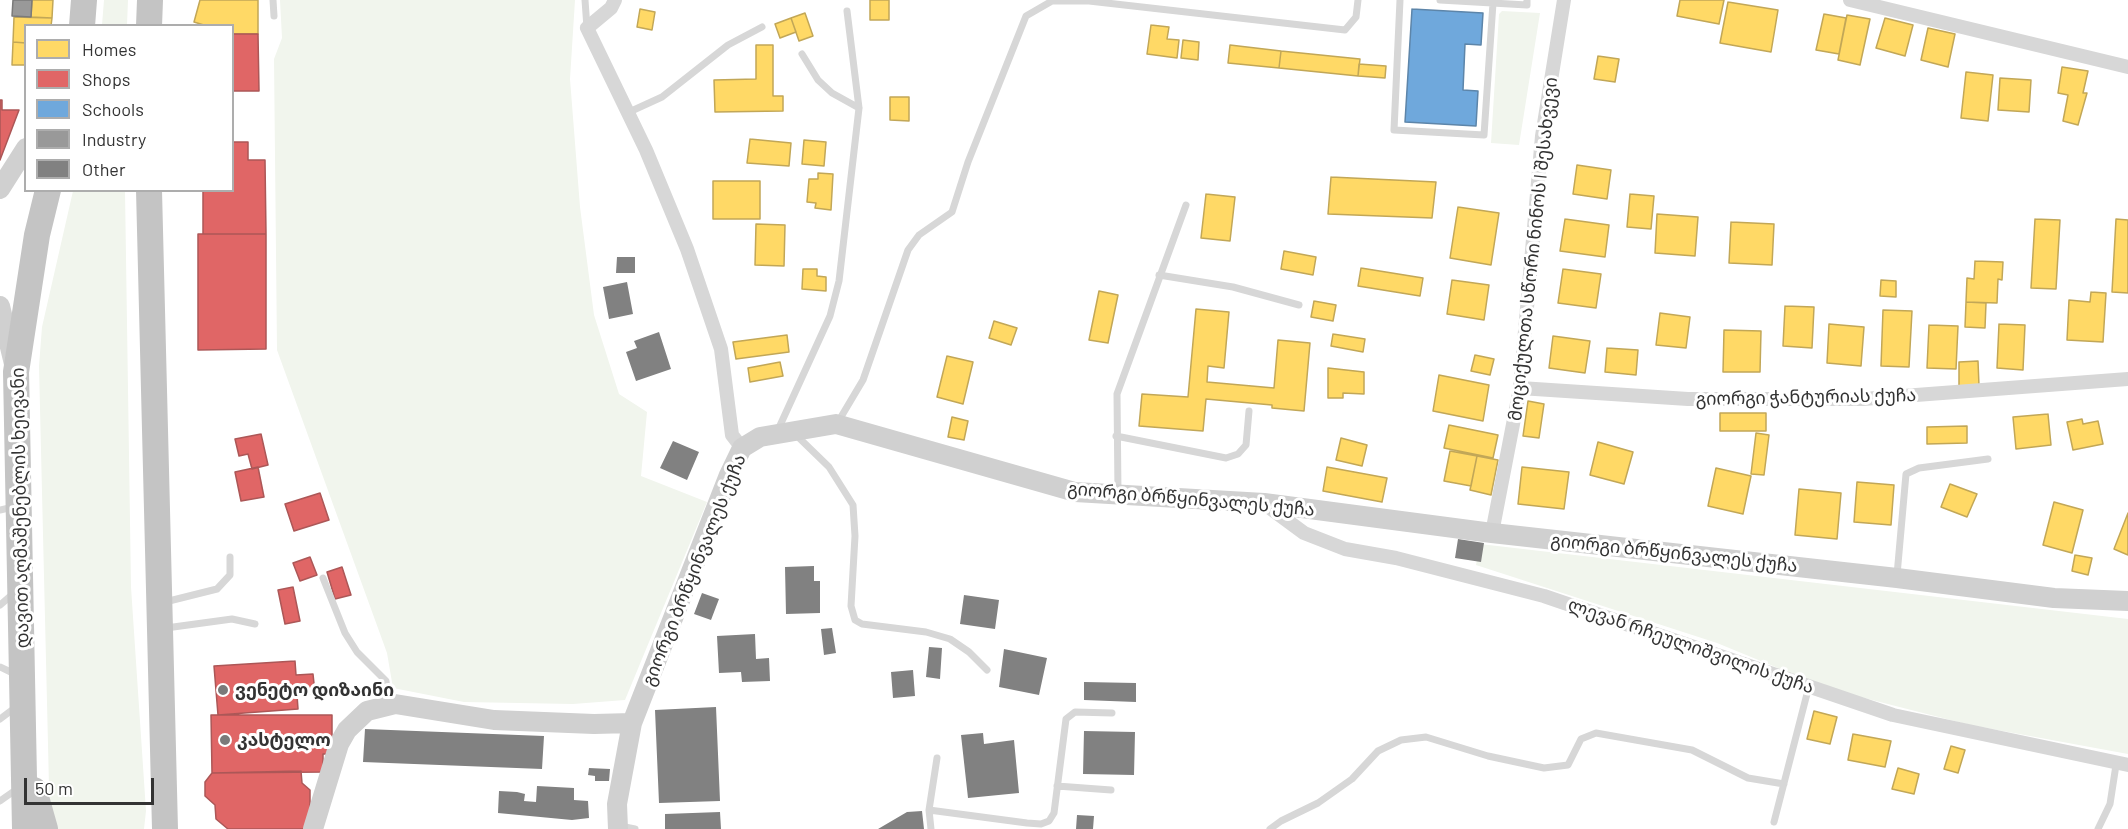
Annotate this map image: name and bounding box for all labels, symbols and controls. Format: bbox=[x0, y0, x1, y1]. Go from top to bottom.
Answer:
legend bbox=[24, 24, 234, 192]
text: Homes bbox=[82, 38, 136, 60]
text: Shops bbox=[82, 68, 131, 90]
street label: მოციქულთა სწორი ნინოს I შესახვევი bbox=[1504, 76, 1562, 422]
text: Schools bbox=[82, 98, 144, 120]
text: Industry bbox=[82, 128, 146, 150]
text: Other bbox=[82, 158, 125, 180]
street label: დავით აღმაშენებლის ხეივანი bbox=[7, 367, 33, 649]
street label: გიორგი ჭანტურიას ქუჩა bbox=[1696, 384, 1916, 410]
street label: გიორგი ბრწყინვალეს ქუჩა bbox=[638, 451, 750, 689]
street label: გიორგი ბრწყინვალეს ქუჩა bbox=[1066, 477, 1316, 521]
street label: გიორგი ბრწყინვალეს ქუჩა bbox=[1550, 529, 1798, 577]
street label: ლევან რჩეულიშვილის ქუჩა bbox=[1565, 594, 1817, 698]
place label: ვენეტო დიზაინი bbox=[235, 679, 394, 701]
marker: ვენეტო დიზაინი bbox=[216, 683, 230, 697]
place label: კასტელო bbox=[237, 729, 331, 751]
marker: კასტელო bbox=[218, 733, 232, 747]
scale bar bbox=[27, 766, 158, 804]
text: 50 m bbox=[35, 777, 73, 799]

